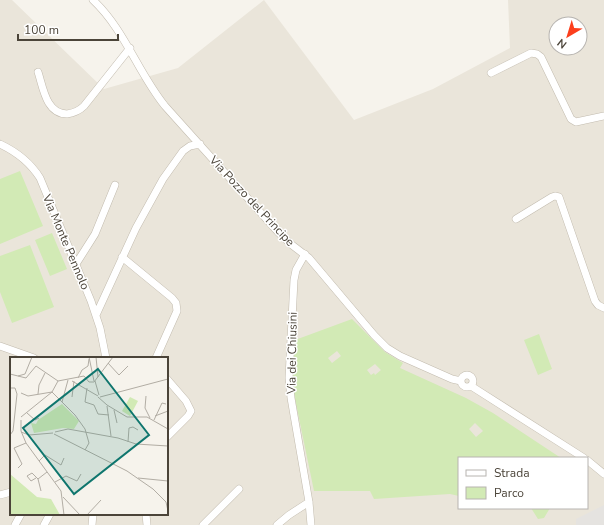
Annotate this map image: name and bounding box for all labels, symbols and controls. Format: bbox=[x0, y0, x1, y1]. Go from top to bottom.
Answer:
scale bar bbox=[18, 16, 118, 42]
north arrow bbox=[548, 16, 588, 56]
text: 100 m bbox=[24, 22, 59, 38]
text: N bbox=[554, 35, 570, 52]
street label: Via Pozzo del Principe bbox=[205, 152, 298, 250]
street label: Via Monte Pennolo bbox=[38, 191, 93, 292]
street label: Via dei Chiusini bbox=[283, 312, 301, 395]
inset map bbox=[10, 357, 168, 515]
legend bbox=[458, 457, 588, 509]
text: Strada bbox=[494, 465, 530, 481]
text: Parco bbox=[494, 485, 524, 501]

